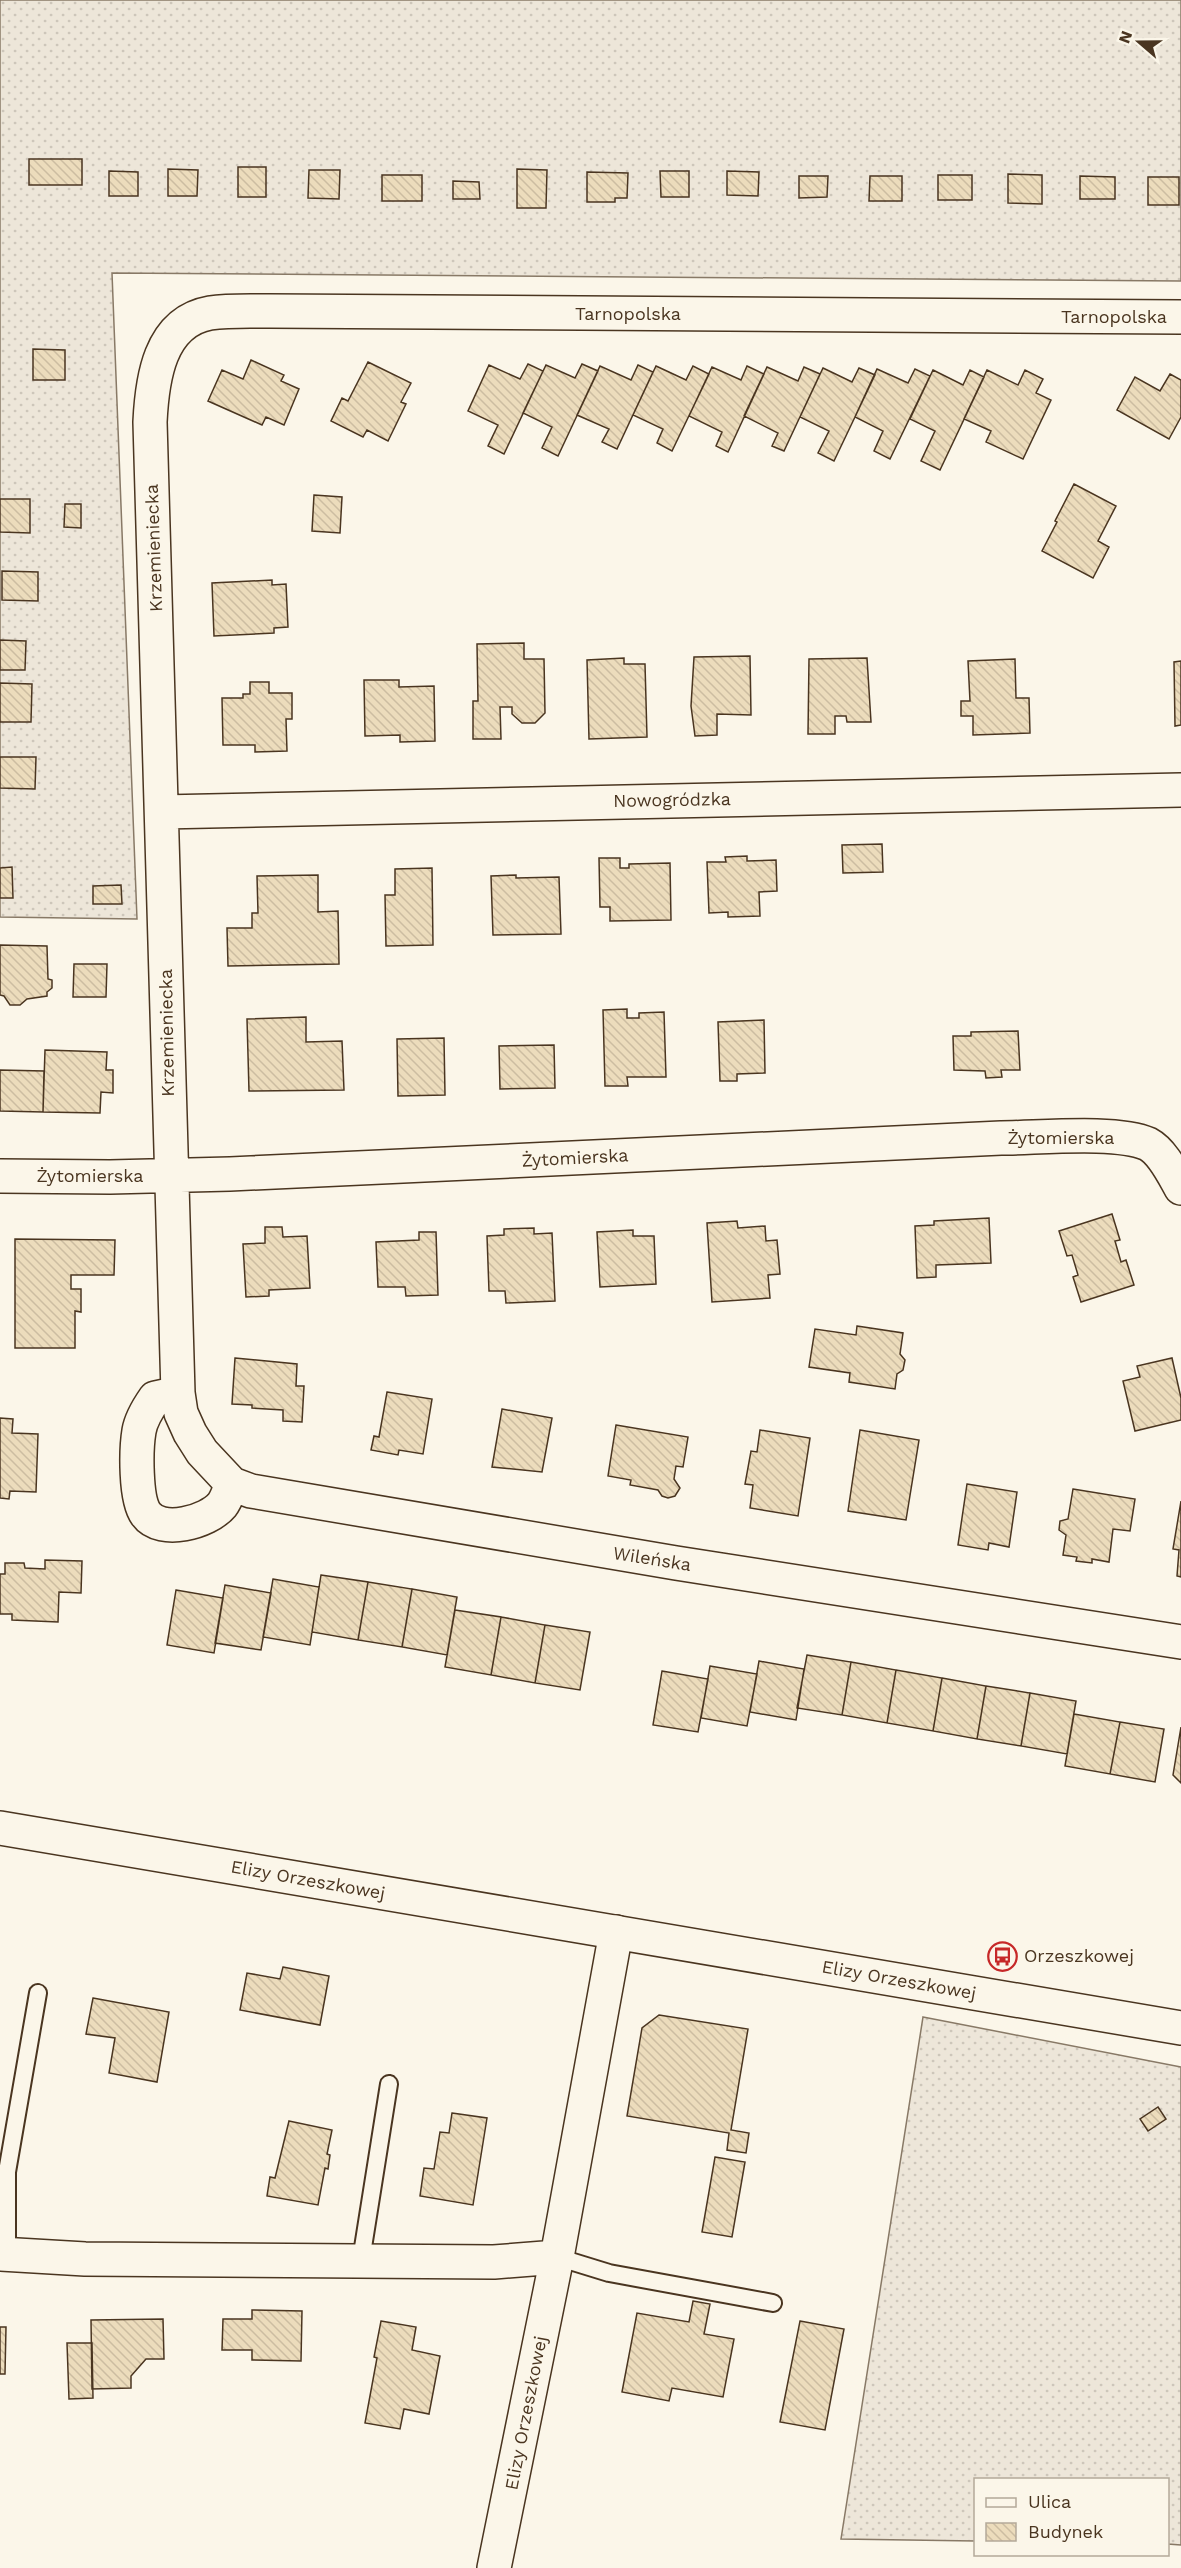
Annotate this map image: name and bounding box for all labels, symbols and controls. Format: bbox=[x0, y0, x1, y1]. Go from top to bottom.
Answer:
north arrow bbox=[1109, 12, 1169, 72]
text: N bbox=[1114, 28, 1136, 46]
street label: Tarnopolska bbox=[575, 303, 681, 324]
street label: Tarnopolska bbox=[1061, 306, 1167, 327]
street label: Krzemieniecka bbox=[141, 484, 166, 612]
street label: Nowogródzka bbox=[613, 788, 731, 811]
street label: Krzemieniecka bbox=[155, 969, 178, 1097]
street label: Żytomierska bbox=[1008, 1127, 1114, 1148]
street label: Żytomierska bbox=[521, 1144, 629, 1171]
street label: Żytomierska bbox=[37, 1165, 143, 1186]
street label: Wileńska bbox=[612, 1542, 693, 1575]
street label: Elizy Orzeszkowej bbox=[229, 1856, 387, 1903]
bus stop icon: Orzeszkowej bbox=[987, 1940, 1019, 1972]
place label: Orzeszkowej bbox=[1024, 1945, 1134, 1966]
street label: Elizy Orzeszkowej bbox=[820, 1956, 978, 2003]
street label: Elizy Orzeszkowej bbox=[500, 2334, 551, 2492]
legend bbox=[974, 2478, 1169, 2556]
text: Ulica bbox=[1028, 2491, 1071, 2512]
text: Budynek bbox=[1028, 2521, 1103, 2542]

